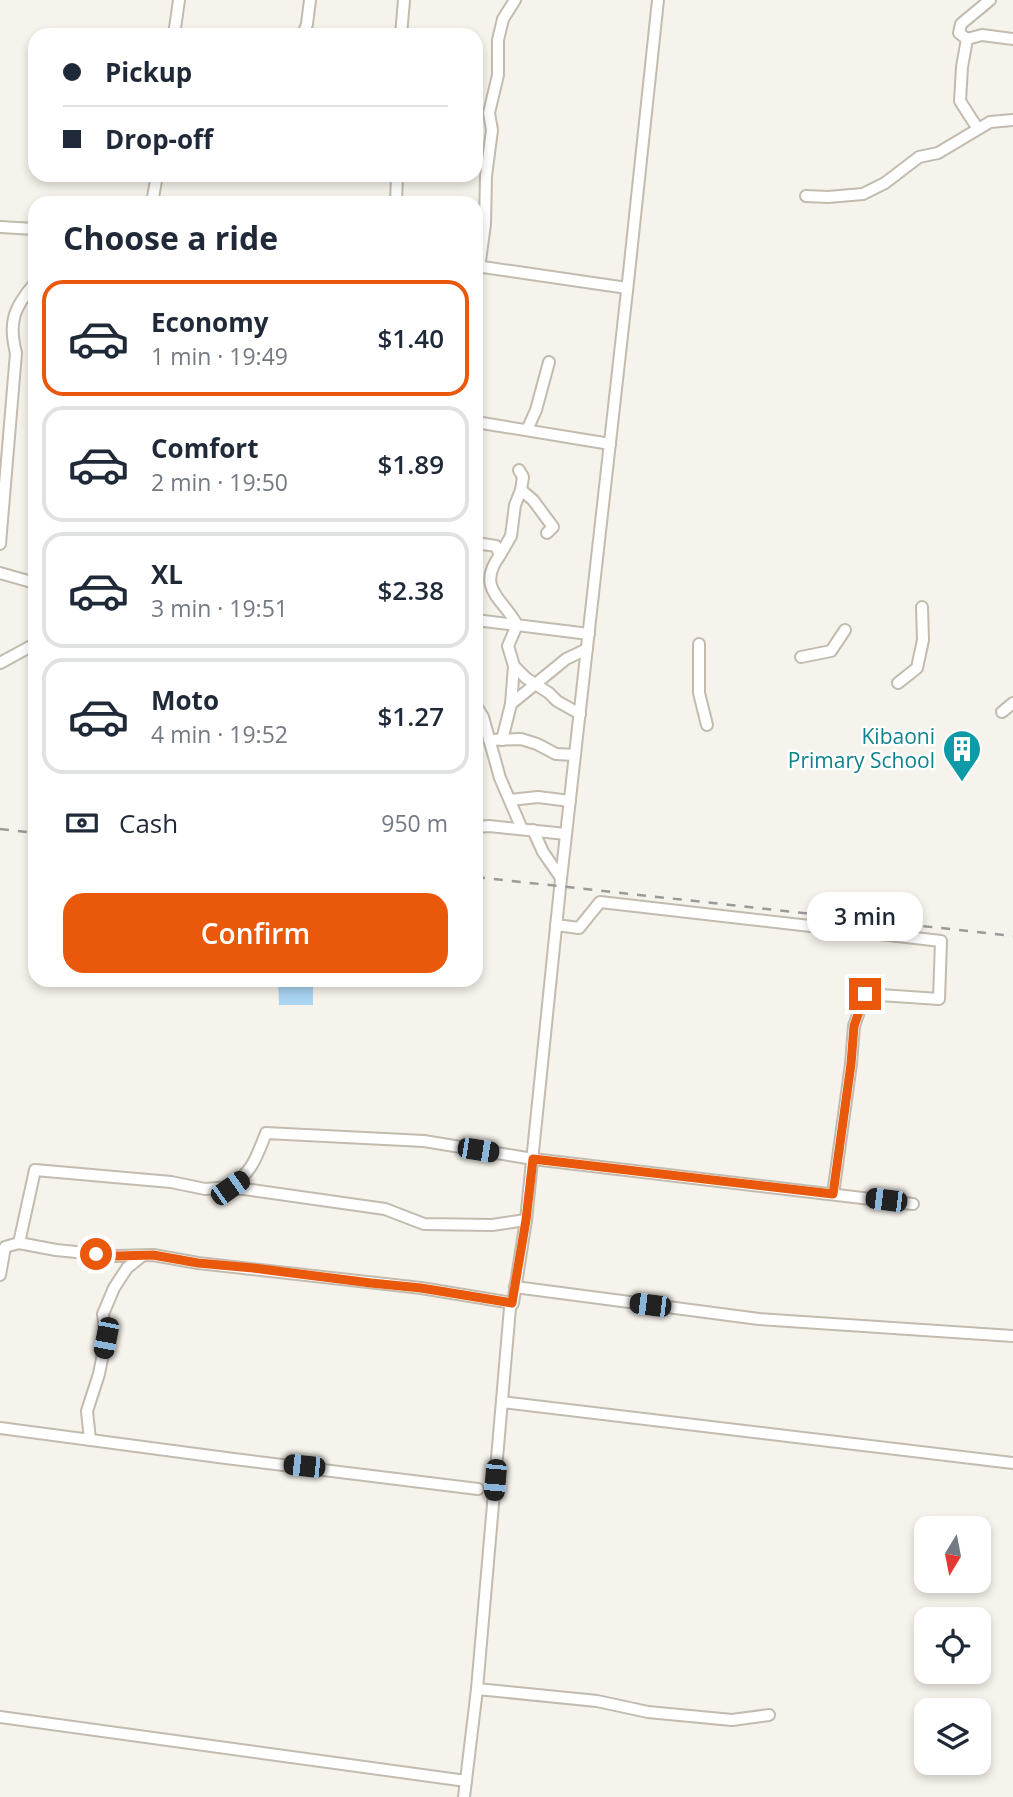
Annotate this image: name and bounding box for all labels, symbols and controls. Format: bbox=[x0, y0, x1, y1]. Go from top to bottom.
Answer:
text: Pickup bbox=[105, 54, 192, 90]
text: Drop-off bbox=[105, 121, 213, 157]
text: Choose a ride bbox=[63, 216, 278, 259]
text: Economy bbox=[151, 304, 269, 340]
icon: car bbox=[67, 307, 130, 370]
text: $1.40 bbox=[377, 320, 444, 356]
text: 1 min · 19:49 bbox=[151, 340, 288, 372]
text: Comfort bbox=[151, 430, 258, 466]
icon: car bbox=[67, 433, 130, 496]
text: $1.89 bbox=[377, 446, 444, 482]
text: 2 min · 19:50 bbox=[151, 466, 288, 498]
text: XL bbox=[151, 556, 183, 592]
icon: car bbox=[67, 559, 130, 622]
text: $2.38 bbox=[377, 572, 444, 608]
text: 3 min · 19:51 bbox=[151, 592, 288, 624]
text: Moto bbox=[151, 682, 219, 718]
icon: car bbox=[67, 685, 130, 748]
text: $1.27 bbox=[377, 698, 444, 734]
text: 4 min · 19:52 bbox=[151, 718, 288, 750]
place label: Kibaoni Primary School bbox=[788, 722, 935, 774]
building icon: Kibaoni Primary School bbox=[941, 728, 983, 783]
icon: cash bbox=[63, 804, 101, 842]
text: Cash bbox=[119, 805, 178, 841]
text: 950 m bbox=[381, 807, 448, 839]
callout: 3 min bbox=[807, 892, 923, 942]
button: Confirm bbox=[63, 893, 448, 973]
text: 3 min bbox=[834, 900, 896, 932]
route end bbox=[849, 978, 881, 1010]
car bbox=[456, 1136, 501, 1164]
car bbox=[207, 1167, 254, 1209]
car bbox=[864, 1187, 909, 1213]
route start bbox=[80, 1238, 112, 1270]
car bbox=[628, 1292, 673, 1318]
car bbox=[92, 1315, 121, 1361]
car bbox=[283, 1453, 326, 1479]
car bbox=[483, 1458, 508, 1502]
north arrow bbox=[914, 1516, 990, 1592]
map controls bbox=[914, 1516, 991, 1775]
button: locate bbox=[914, 1607, 991, 1684]
button: layers bbox=[914, 1698, 991, 1775]

